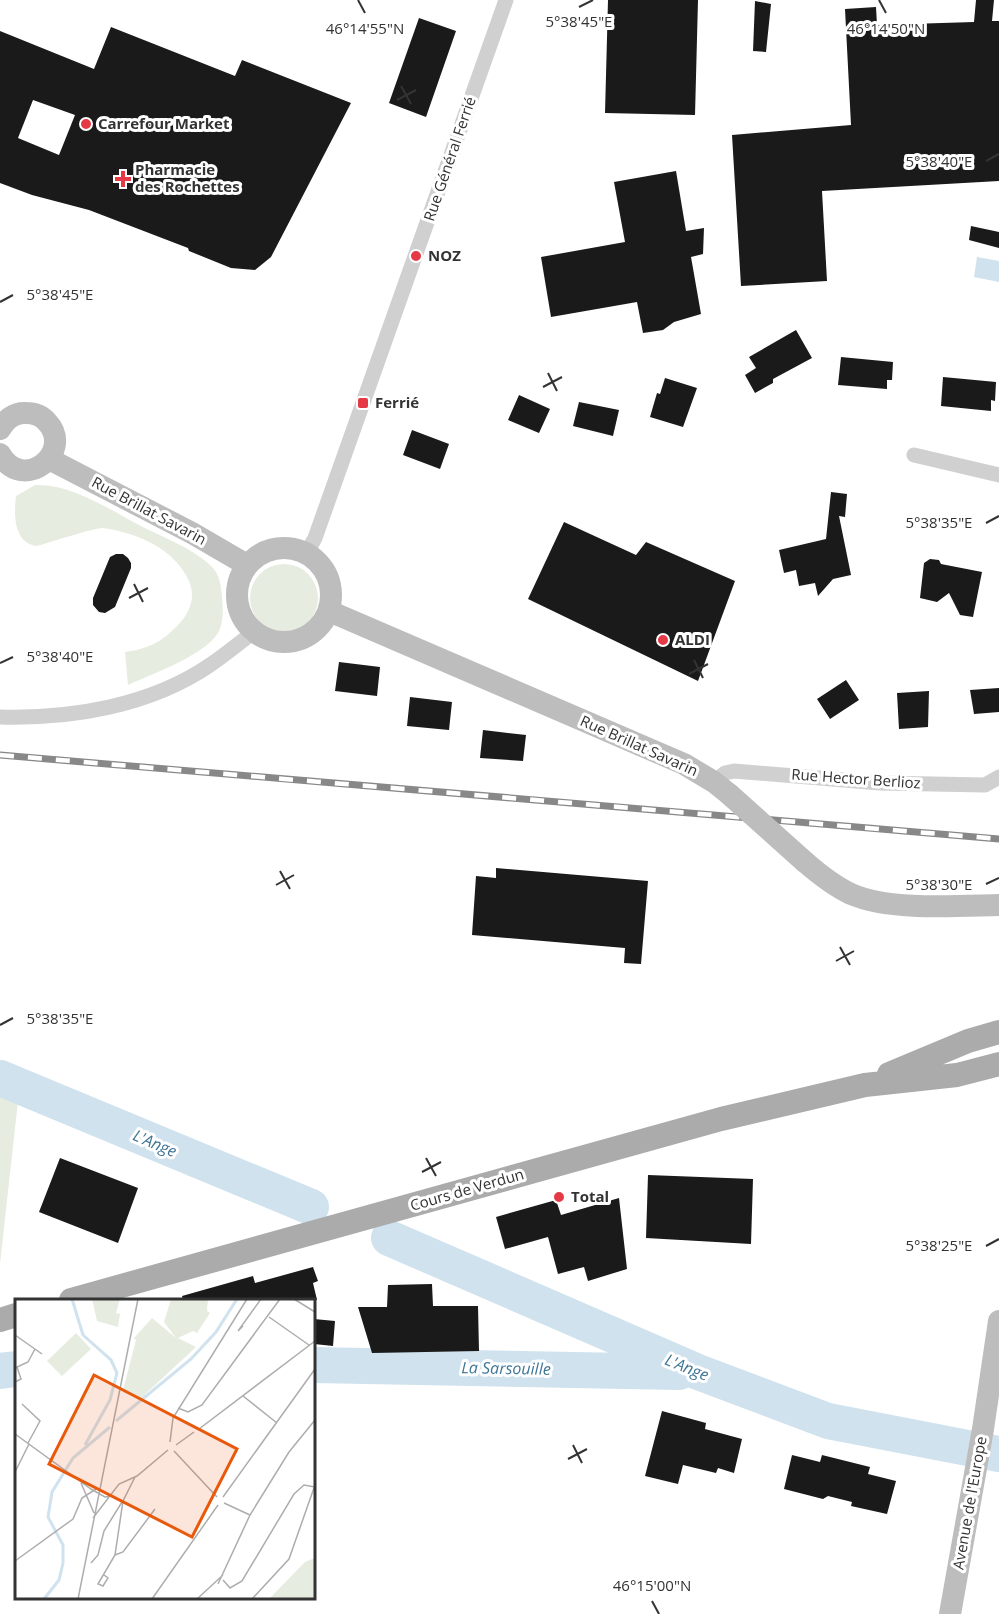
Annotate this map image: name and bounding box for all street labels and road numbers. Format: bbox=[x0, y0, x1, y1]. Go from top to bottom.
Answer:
street label: Rue Général Ferrié bbox=[418, 94, 480, 224]
street label: Rue Brillat Savarin bbox=[89, 471, 210, 549]
street label: Rue Brillat Savarin bbox=[577, 710, 702, 780]
street label: Rue Hector Berlioz bbox=[791, 764, 921, 793]
street label: Cours de Verdun bbox=[408, 1163, 526, 1215]
street label: Avenue de l'Europe bbox=[947, 1435, 991, 1571]

